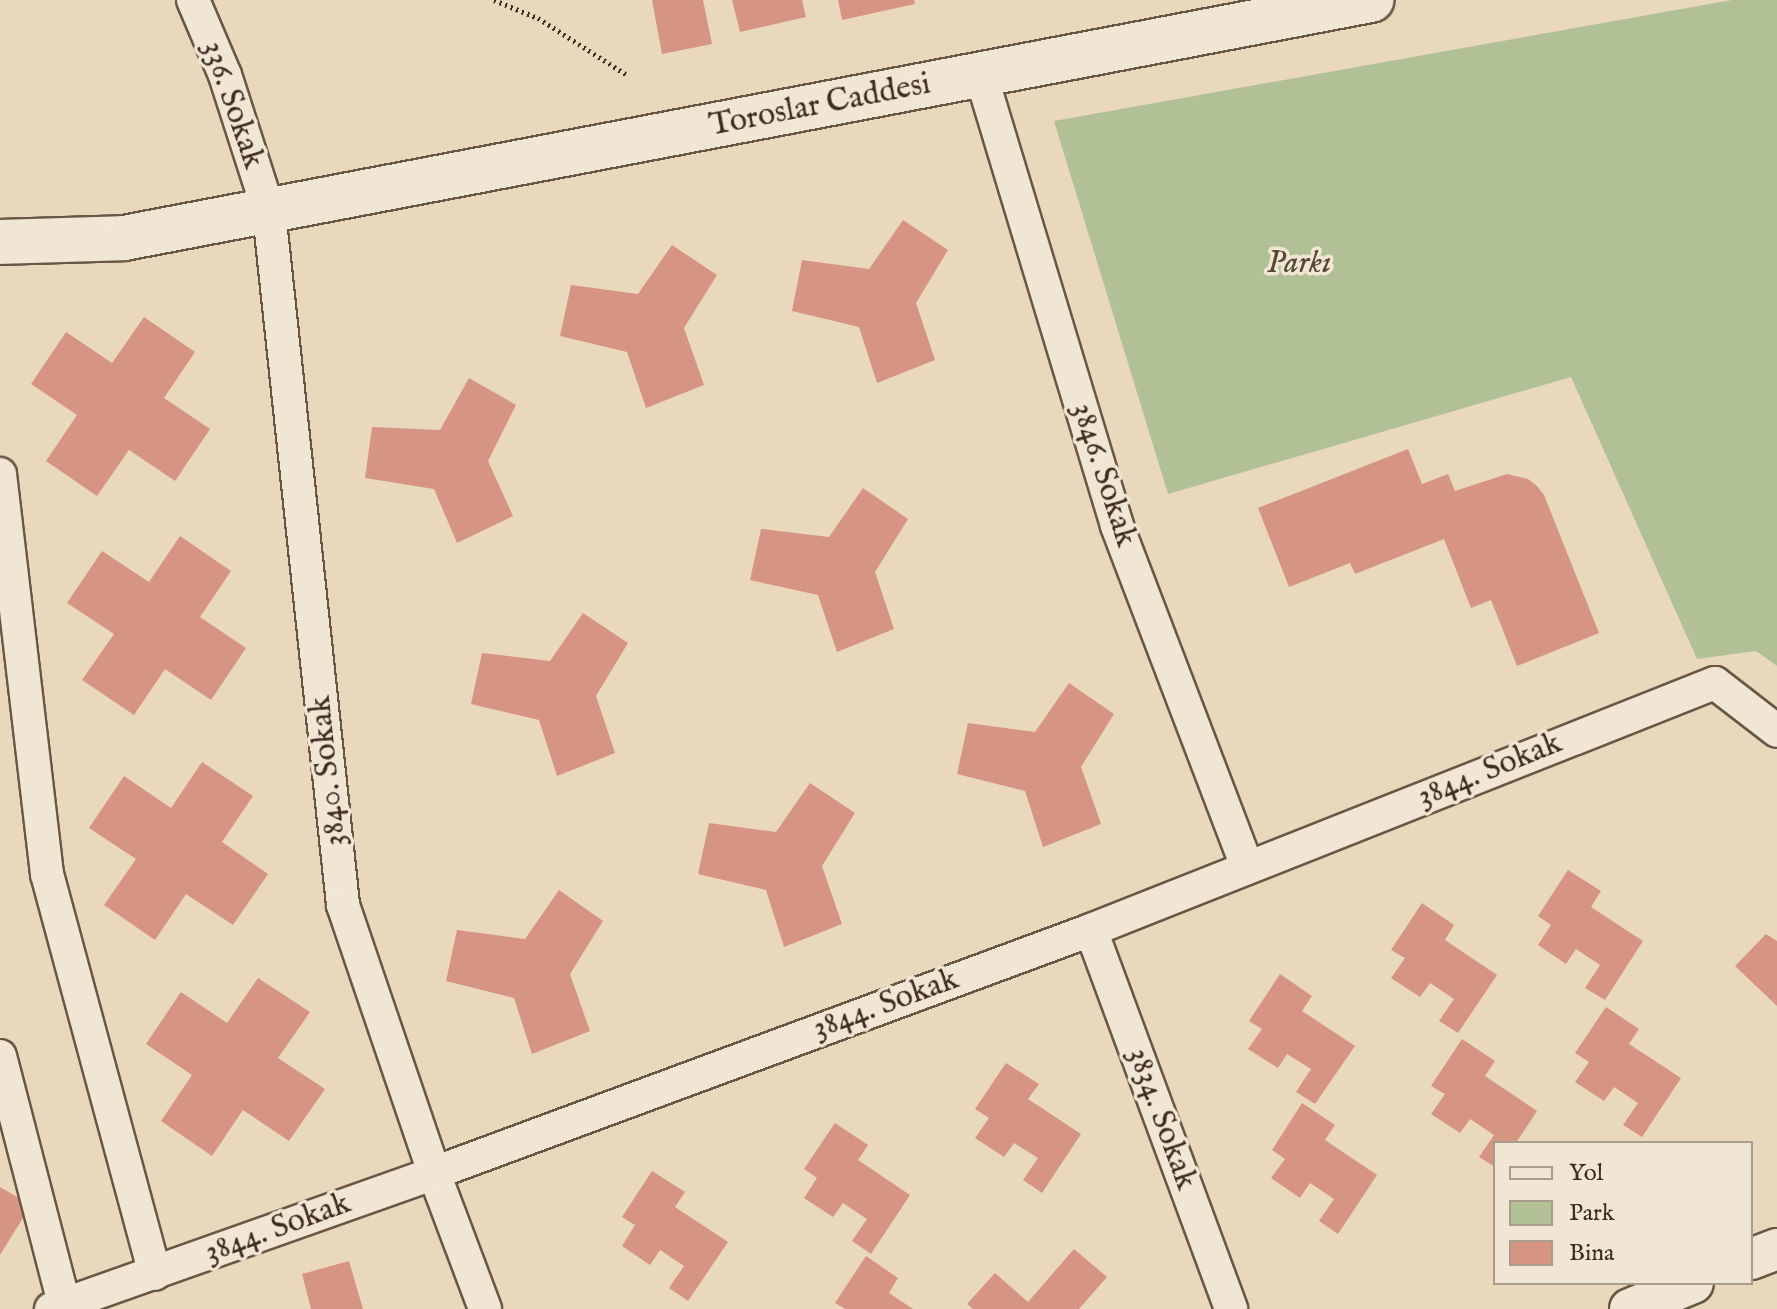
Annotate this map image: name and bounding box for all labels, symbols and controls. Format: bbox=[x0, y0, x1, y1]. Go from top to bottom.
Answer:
street label: 336. Sokak bbox=[192, 36, 272, 174]
street label: Toroslar Caddesi bbox=[706, 66, 934, 146]
park label: Parkı bbox=[1267, 245, 1331, 283]
street label: 3846. Sokak bbox=[1062, 398, 1144, 552]
street label: 3840. Sokak bbox=[302, 694, 356, 848]
street label: 3844. Sokak bbox=[1412, 725, 1568, 817]
street label: 3844. Sokak bbox=[808, 961, 964, 1049]
street label: 3834. Sokak bbox=[1118, 1043, 1204, 1195]
legend bbox=[1493, 1141, 1753, 1285]
text: Yol bbox=[1569, 1158, 1603, 1189]
street label: 3844. Sokak bbox=[200, 1185, 356, 1273]
text: Park bbox=[1569, 1198, 1615, 1229]
text: Bina bbox=[1569, 1238, 1614, 1269]

